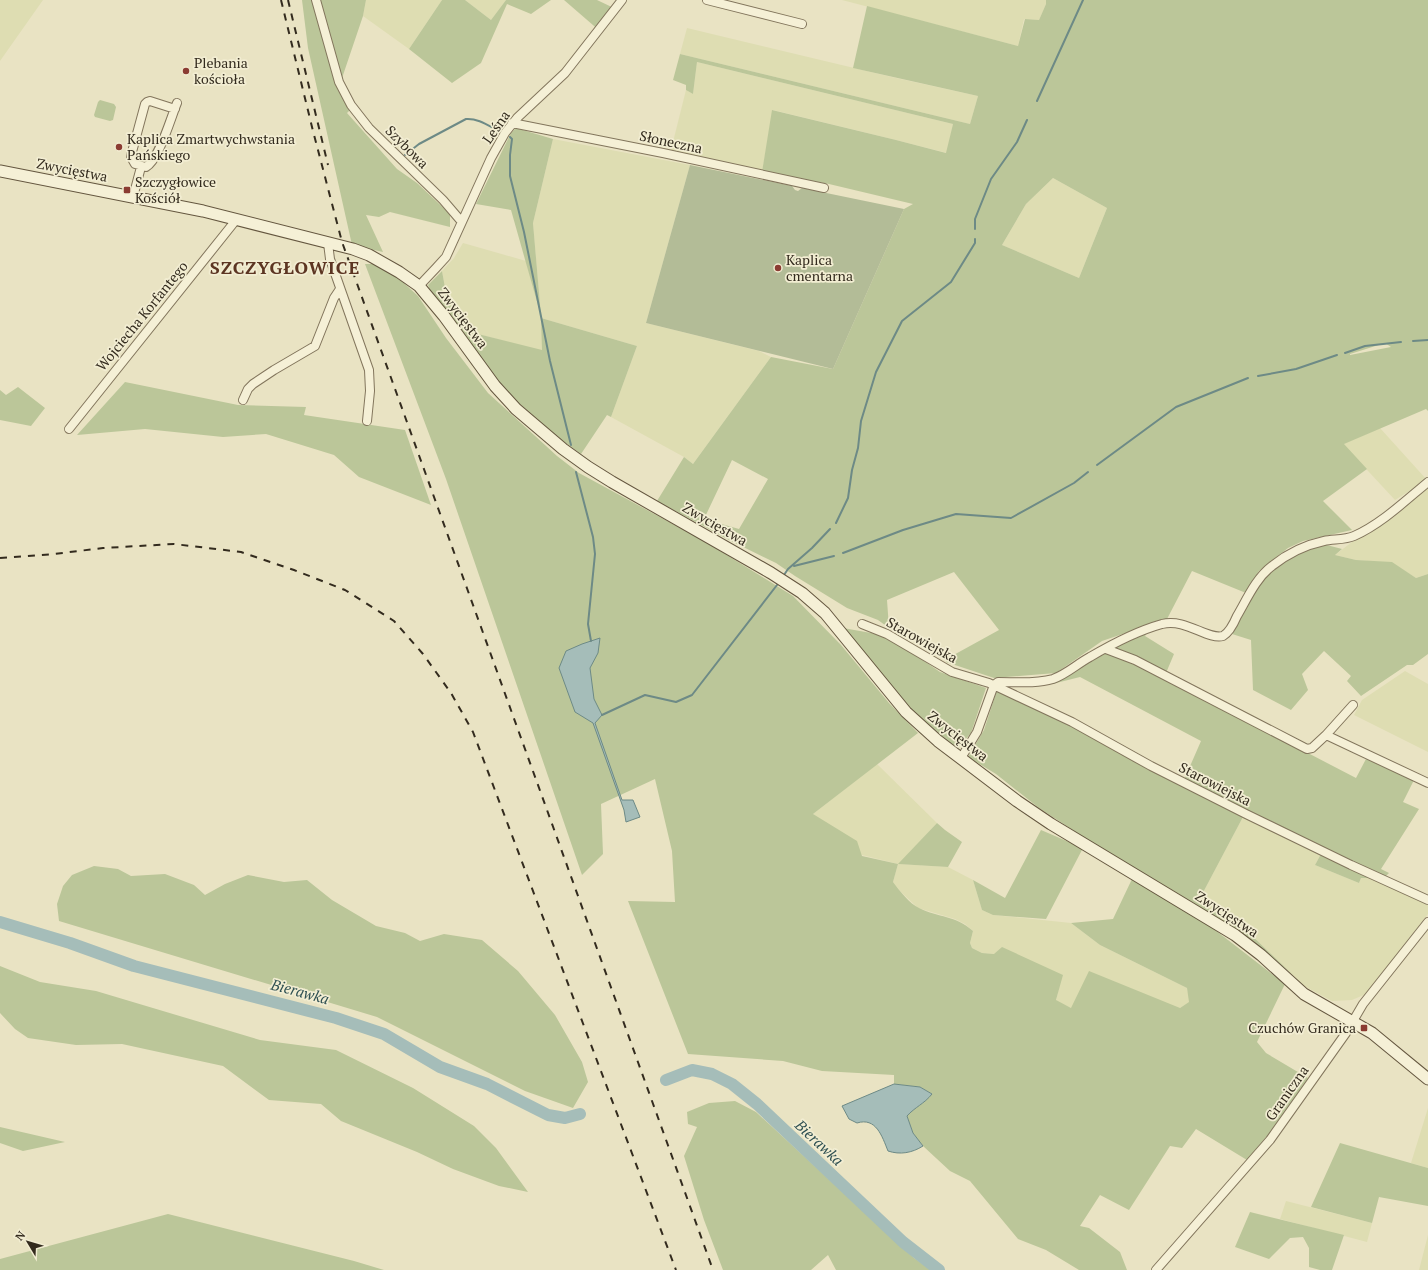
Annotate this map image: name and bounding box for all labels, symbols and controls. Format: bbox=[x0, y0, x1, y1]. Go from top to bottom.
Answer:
place label: Plebania kościoła bbox=[194, 53, 248, 88]
marker: Plebania kościoła bbox=[181, 66, 191, 76]
street label: Leśna bbox=[477, 106, 514, 147]
street label: Szybowa bbox=[382, 121, 433, 172]
street label: Słoneczna bbox=[638, 126, 704, 157]
place label: Kaplica Zmartwychwstania Pańskiego bbox=[127, 129, 295, 164]
marker: Kaplica Zmartwychwstania Pańskiego bbox=[114, 142, 124, 152]
street label: Zwycięstwa bbox=[35, 153, 109, 186]
place label: Szczygłowice Kościół bbox=[135, 172, 216, 207]
marker: Szczygłowice Kościół bbox=[122, 185, 132, 195]
place label: Kaplica cmentarna bbox=[786, 250, 853, 285]
district label: SZCZYGŁOWICE bbox=[210, 255, 360, 279]
street label: Wojciecha Korfantego bbox=[91, 257, 192, 374]
marker: Kaplica cmentarna bbox=[773, 263, 783, 273]
street label: Zwycięstwa bbox=[434, 283, 493, 352]
street label: Zwycięstwa bbox=[679, 497, 751, 550]
street label: Starowiejska bbox=[883, 612, 961, 667]
street label: Zwycięstwa bbox=[924, 706, 993, 765]
street label: Starowiejska bbox=[1176, 757, 1255, 810]
street label: Zwycięstwa bbox=[1192, 886, 1263, 941]
water label: Bierawka bbox=[268, 973, 331, 1008]
place label: Czuchów Granica bbox=[1248, 1018, 1356, 1037]
marker: Czuchów Granica bbox=[1359, 1023, 1369, 1033]
street label: Graniczna bbox=[1261, 1061, 1312, 1124]
water label: Bierawka bbox=[790, 1114, 848, 1170]
north arrow bbox=[8, 1222, 48, 1262]
text: N bbox=[12, 1228, 29, 1243]

